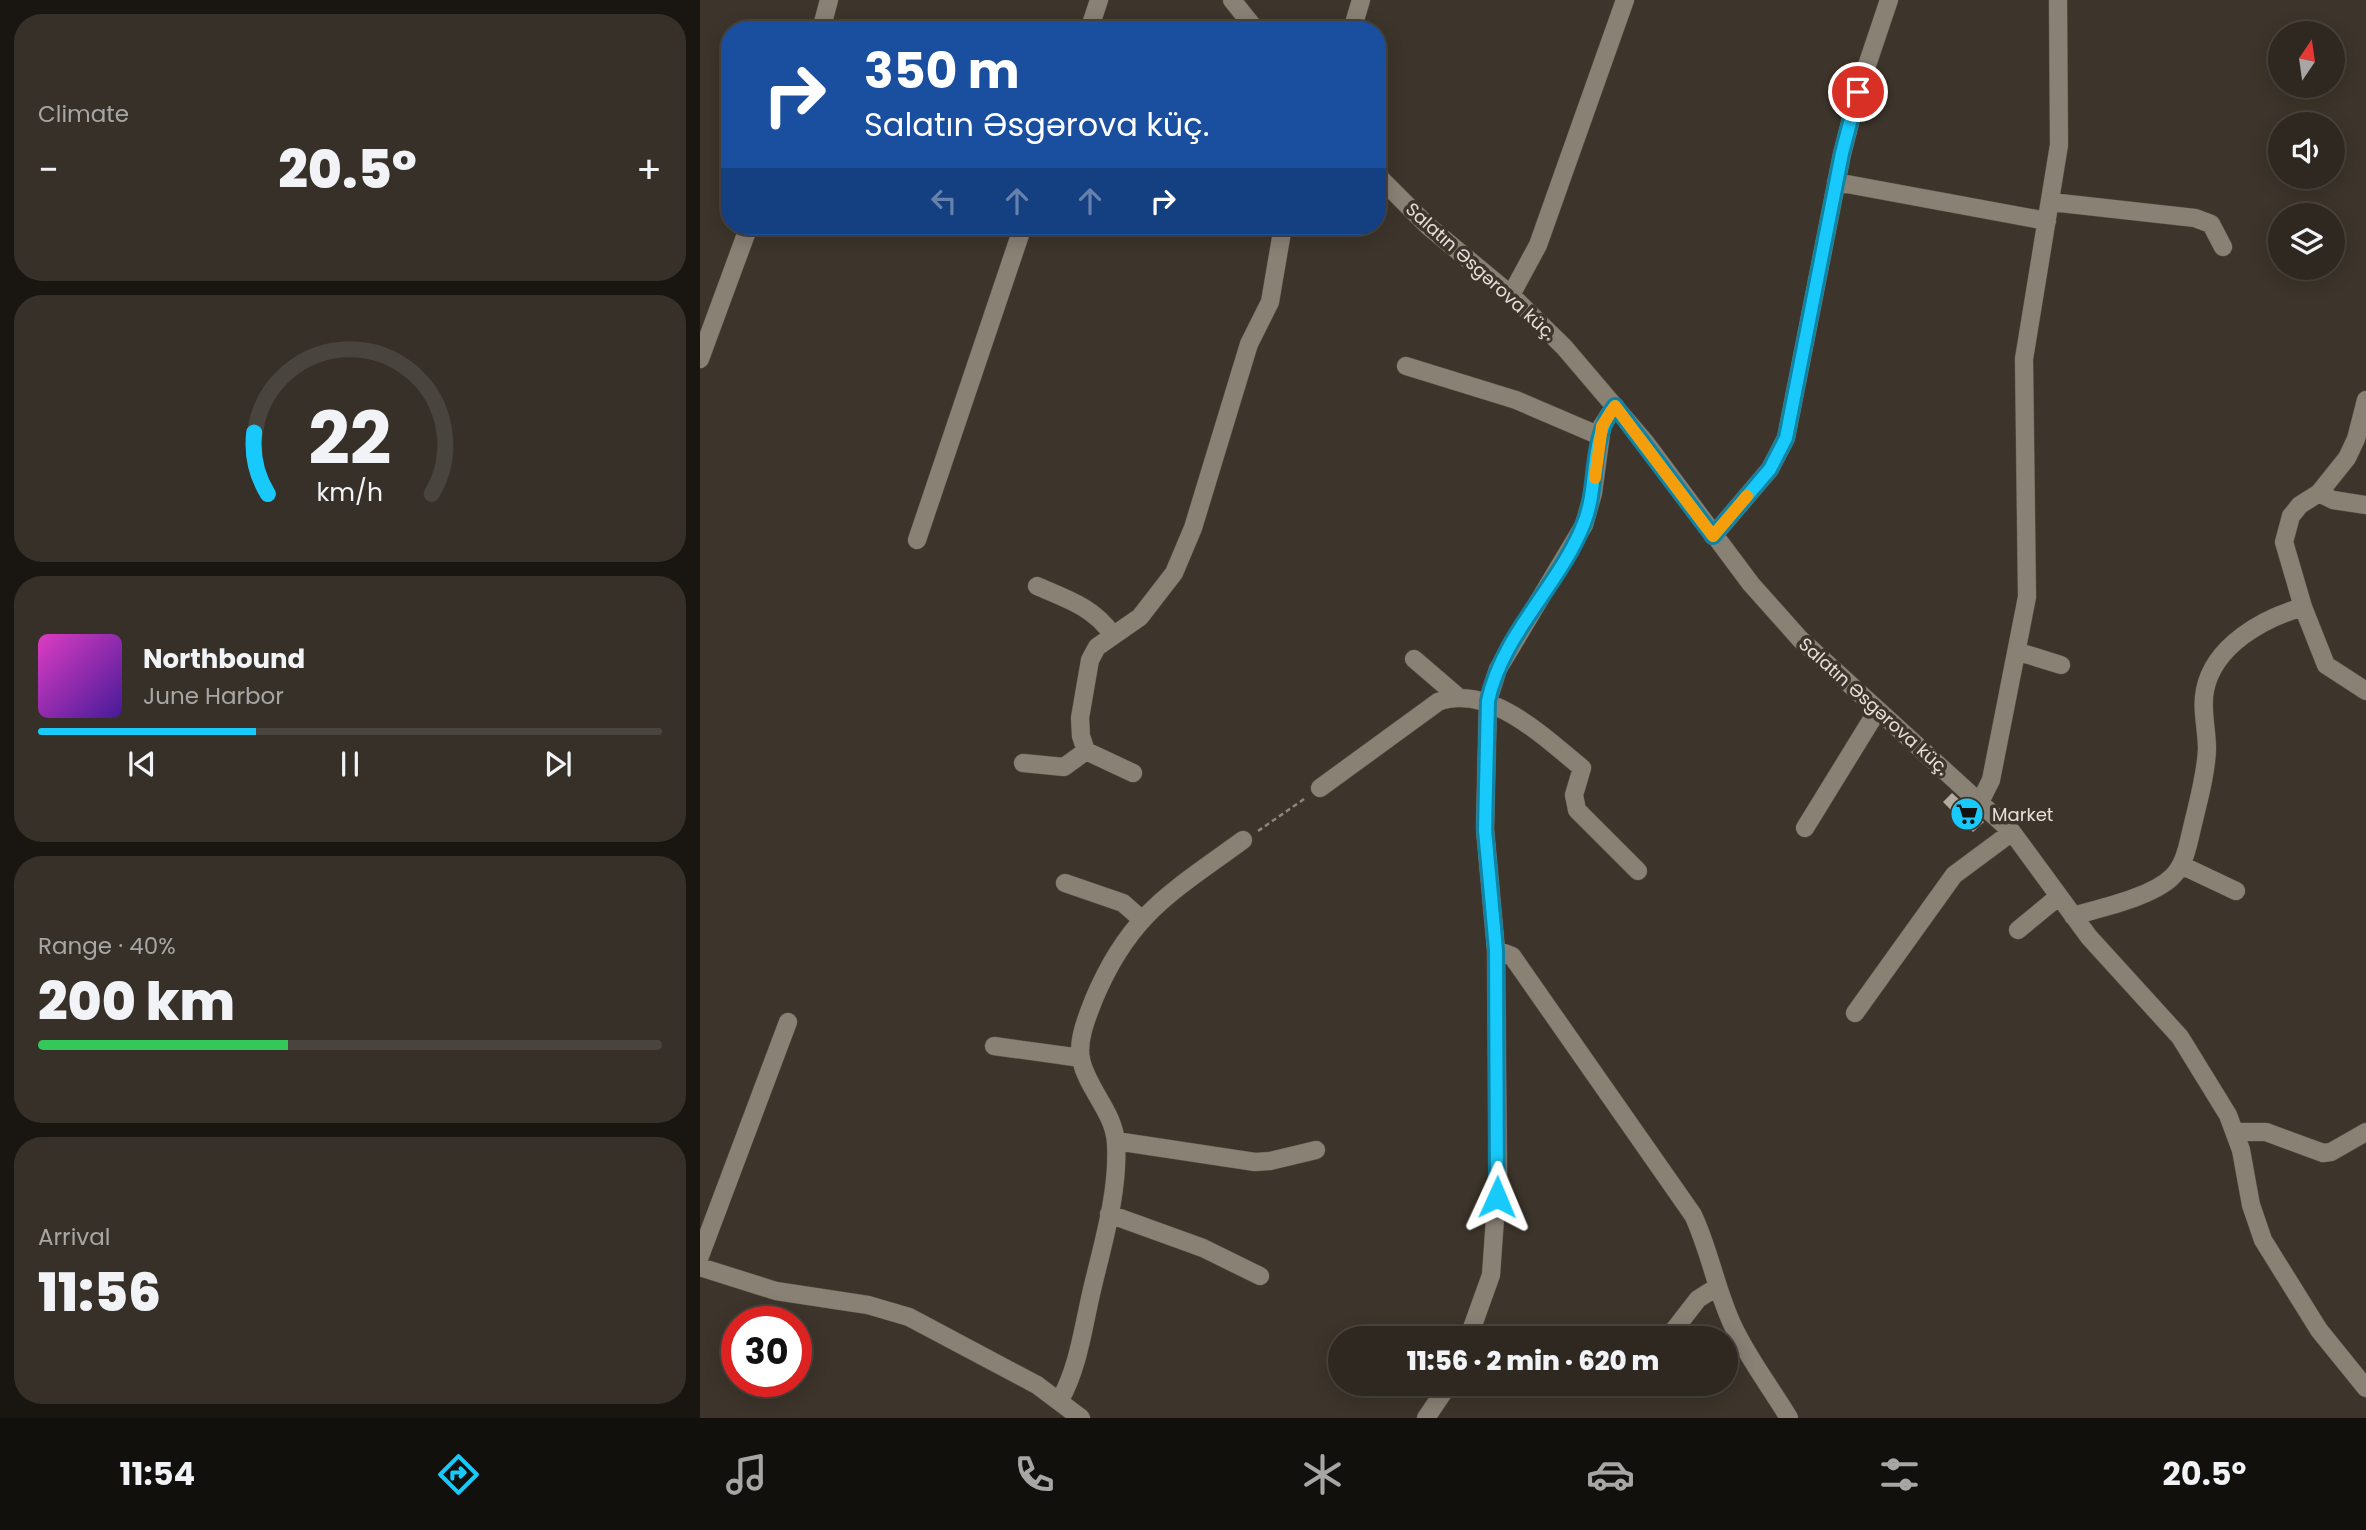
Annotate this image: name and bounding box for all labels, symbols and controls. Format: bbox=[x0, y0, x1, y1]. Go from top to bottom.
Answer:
north arrow bbox=[2268, 21, 2345, 98]
map controls bbox=[2268, 21, 2345, 280]
text: 350 m bbox=[864, 37, 1020, 105]
icon: right bbox=[749, 49, 840, 140]
pin bbox=[1828, 62, 1888, 122]
icon: arrive bbox=[1839, 73, 1877, 111]
text: Climate bbox=[38, 98, 129, 130]
text: Salatın Əsgərova küç. bbox=[864, 102, 1209, 147]
button: sound bbox=[2268, 112, 2345, 189]
text: 20.5° bbox=[278, 133, 417, 206]
text: − bbox=[38, 143, 59, 196]
text: + bbox=[636, 143, 662, 196]
icon: left bbox=[925, 182, 963, 220]
icon: ahead bbox=[998, 182, 1036, 220]
icon: ahead bbox=[1071, 182, 1109, 220]
icon: right bbox=[1144, 182, 1182, 220]
street label: Salatın Əsgərova küç. bbox=[1400, 197, 1562, 345]
button: layers bbox=[2268, 203, 2345, 280]
text: 22 bbox=[308, 389, 392, 490]
text: km/h bbox=[317, 475, 383, 510]
street label: Salatın Əsgərova küç. bbox=[1793, 632, 1955, 780]
text: Northbound bbox=[143, 641, 305, 677]
text: June Harbor bbox=[143, 680, 284, 712]
icon: previous bbox=[123, 745, 161, 783]
icon: pause bbox=[331, 745, 369, 783]
icon: next bbox=[539, 745, 577, 783]
supermarket icon: Market bbox=[1948, 795, 1986, 833]
place label: Market bbox=[1992, 802, 2053, 827]
text: Range · 40% bbox=[38, 930, 176, 962]
text: 200 km bbox=[38, 965, 235, 1038]
position arrow bbox=[1460, 1160, 1534, 1234]
text: Arrival bbox=[38, 1221, 110, 1253]
text: 11:56 bbox=[38, 1256, 161, 1329]
speed limit sign: 30 bbox=[721, 1306, 812, 1397]
text: 11:56 · 2 min · 620 m bbox=[1407, 1343, 1659, 1379]
icon: directions bbox=[434, 1450, 483, 1499]
icon: music bbox=[722, 1450, 771, 1499]
icon: phone bbox=[1010, 1450, 1059, 1499]
icon: climate bbox=[1298, 1450, 1347, 1499]
icon: car bbox=[1586, 1450, 1635, 1499]
icon: filters bbox=[1875, 1450, 1924, 1499]
text: 11:54 bbox=[120, 1451, 195, 1496]
text: 20.5° bbox=[2163, 1451, 2246, 1496]

